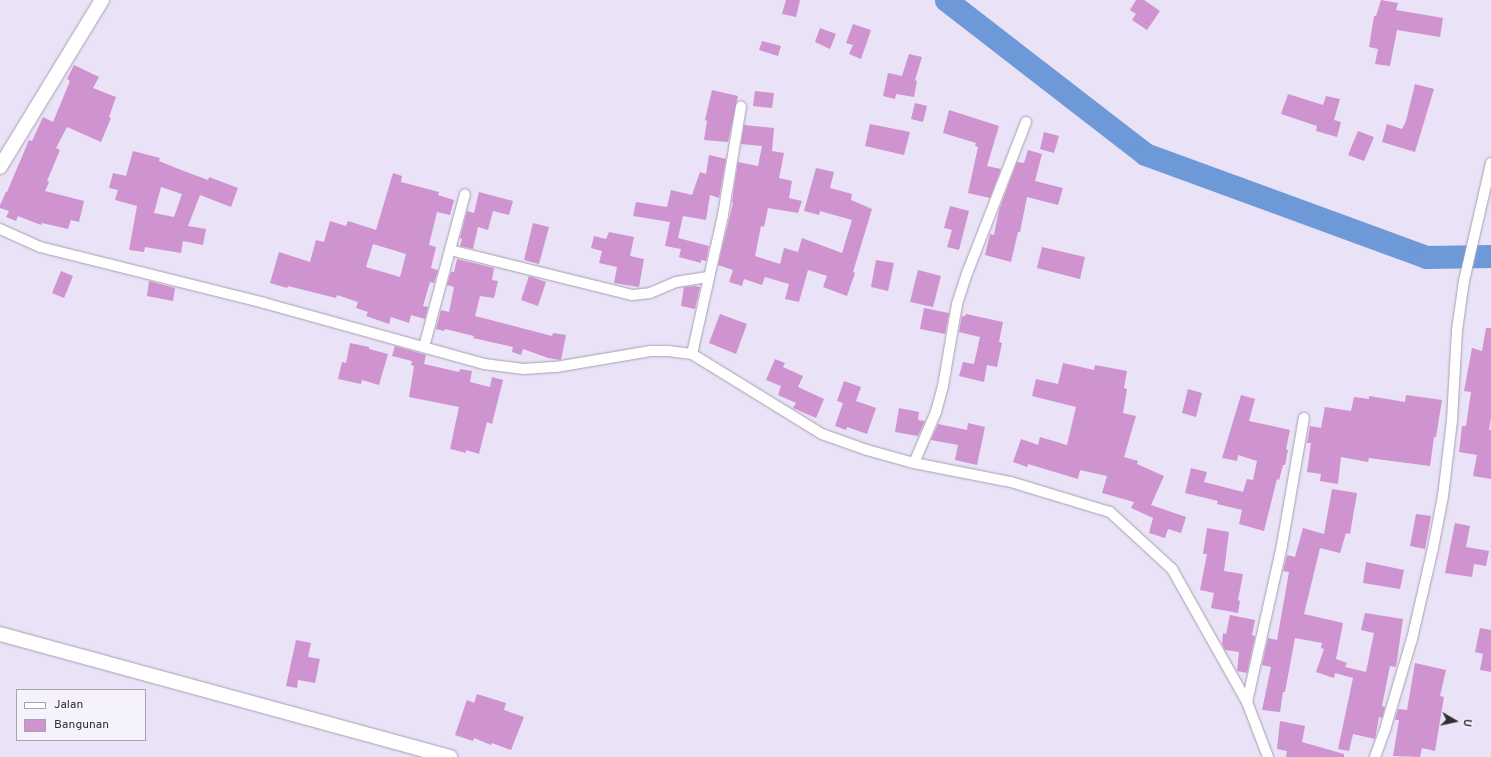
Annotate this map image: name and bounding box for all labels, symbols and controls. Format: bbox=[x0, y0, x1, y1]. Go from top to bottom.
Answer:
legend bbox=[16, 689, 146, 741]
text: Jalan bbox=[54, 697, 83, 713]
north arrow bbox=[1435, 701, 1475, 741]
text: Bangunan bbox=[54, 717, 109, 733]
text: U bbox=[1459, 718, 1474, 728]

